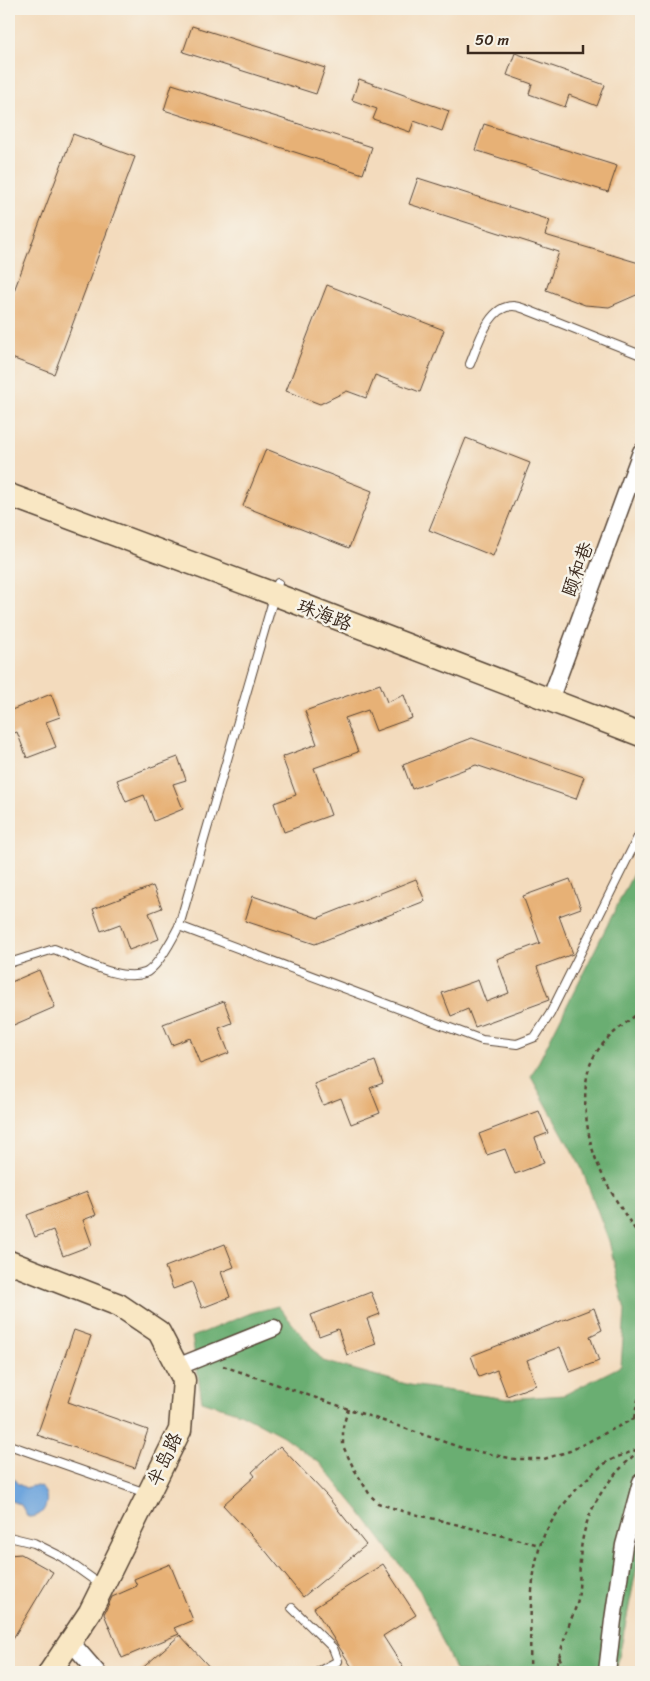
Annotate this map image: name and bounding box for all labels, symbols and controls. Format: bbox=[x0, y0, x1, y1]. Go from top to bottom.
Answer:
scale bar bbox=[468, 22, 582, 54]
text: 50 m bbox=[475, 27, 510, 53]
street label: 颐和巷 bbox=[552, 537, 603, 602]
street label: 珠海路 bbox=[292, 589, 357, 640]
street label: 半岛路 bbox=[137, 1426, 191, 1492]

